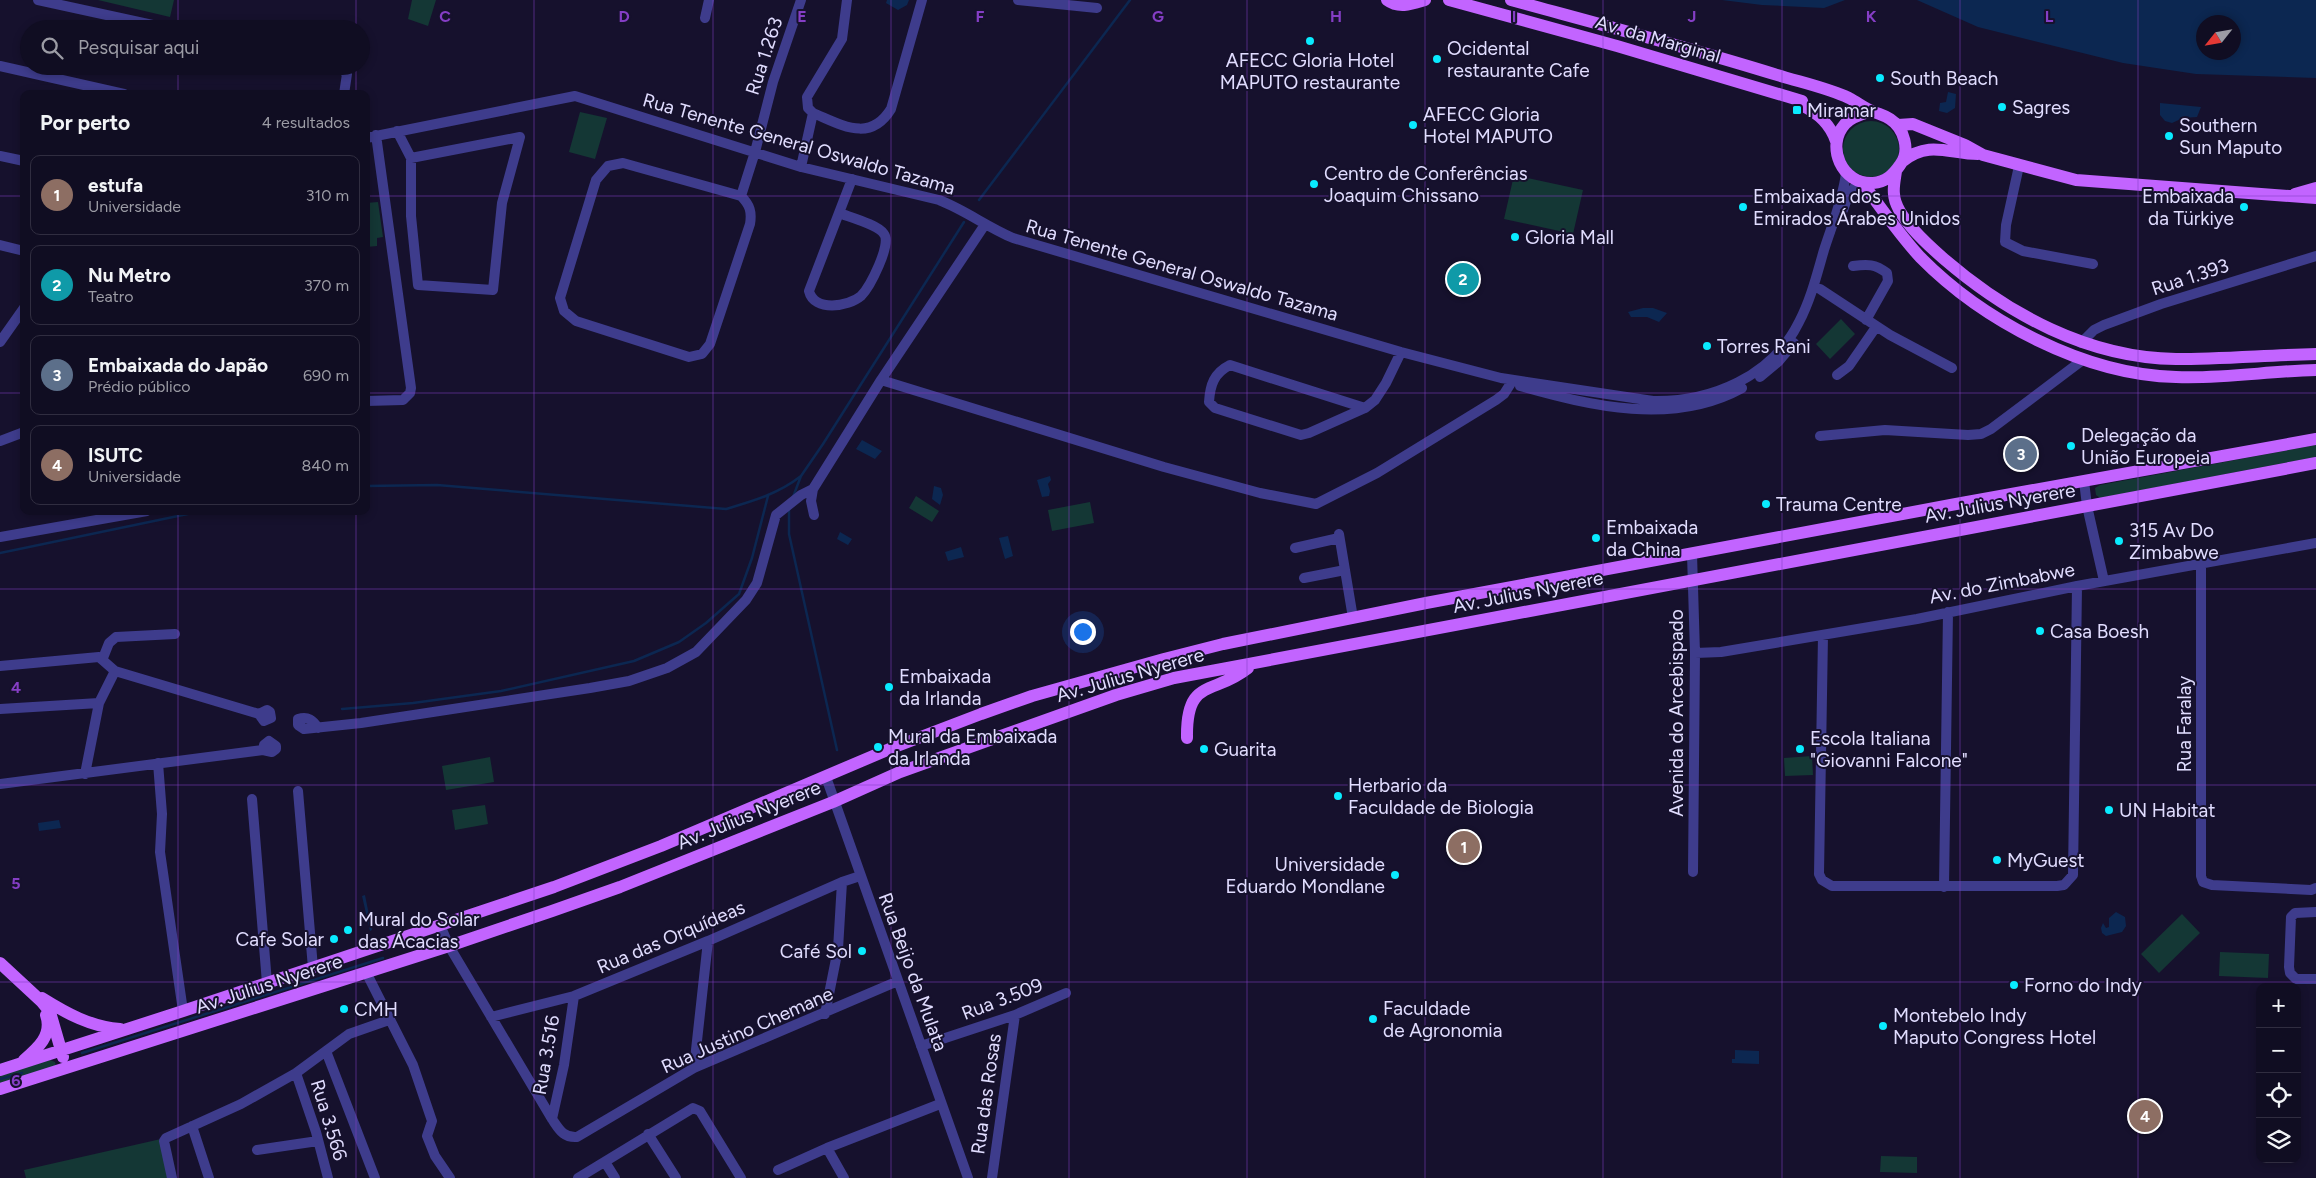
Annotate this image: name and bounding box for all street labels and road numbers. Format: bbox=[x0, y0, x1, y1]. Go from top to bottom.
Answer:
street label: Av. da Marginal bbox=[1593, 10, 1723, 68]
street label: Rua 1.263 bbox=[741, 14, 787, 98]
street label: Rua Tenente General Oswaldo Tazama bbox=[640, 88, 958, 200]
street label: Rua Tenente General Oswaldo Tazama bbox=[1023, 214, 1341, 326]
street label: Rua 1.393 bbox=[2148, 254, 2232, 300]
street label: Av. Julius Nyerere bbox=[1923, 478, 2077, 528]
street label: Av. do Zimbabwe bbox=[1927, 558, 2077, 608]
street label: Av. Julius Nyerere bbox=[1451, 566, 1605, 618]
street label: Avenida do Arcebispado bbox=[1665, 609, 1688, 817]
street label: Av. Julius Nyerere bbox=[1053, 643, 1207, 707]
street label: Rua Faralay bbox=[2173, 676, 2196, 772]
street label: Av. Julius Nyerere bbox=[674, 776, 824, 854]
street label: Rua Beijo da Mulata bbox=[874, 890, 952, 1054]
street label: Rua das Orquídeas bbox=[594, 895, 749, 979]
street label: Av. Julius Nyerere bbox=[193, 949, 345, 1019]
street label: Rua 3.509 bbox=[958, 973, 1046, 1025]
street label: Rua Justino Chemane bbox=[658, 982, 836, 1078]
street label: Rua 3.516 bbox=[528, 1013, 564, 1097]
street label: Rua das Rosas bbox=[966, 1032, 1006, 1156]
street label: Rua 3.566 bbox=[306, 1077, 352, 1164]

